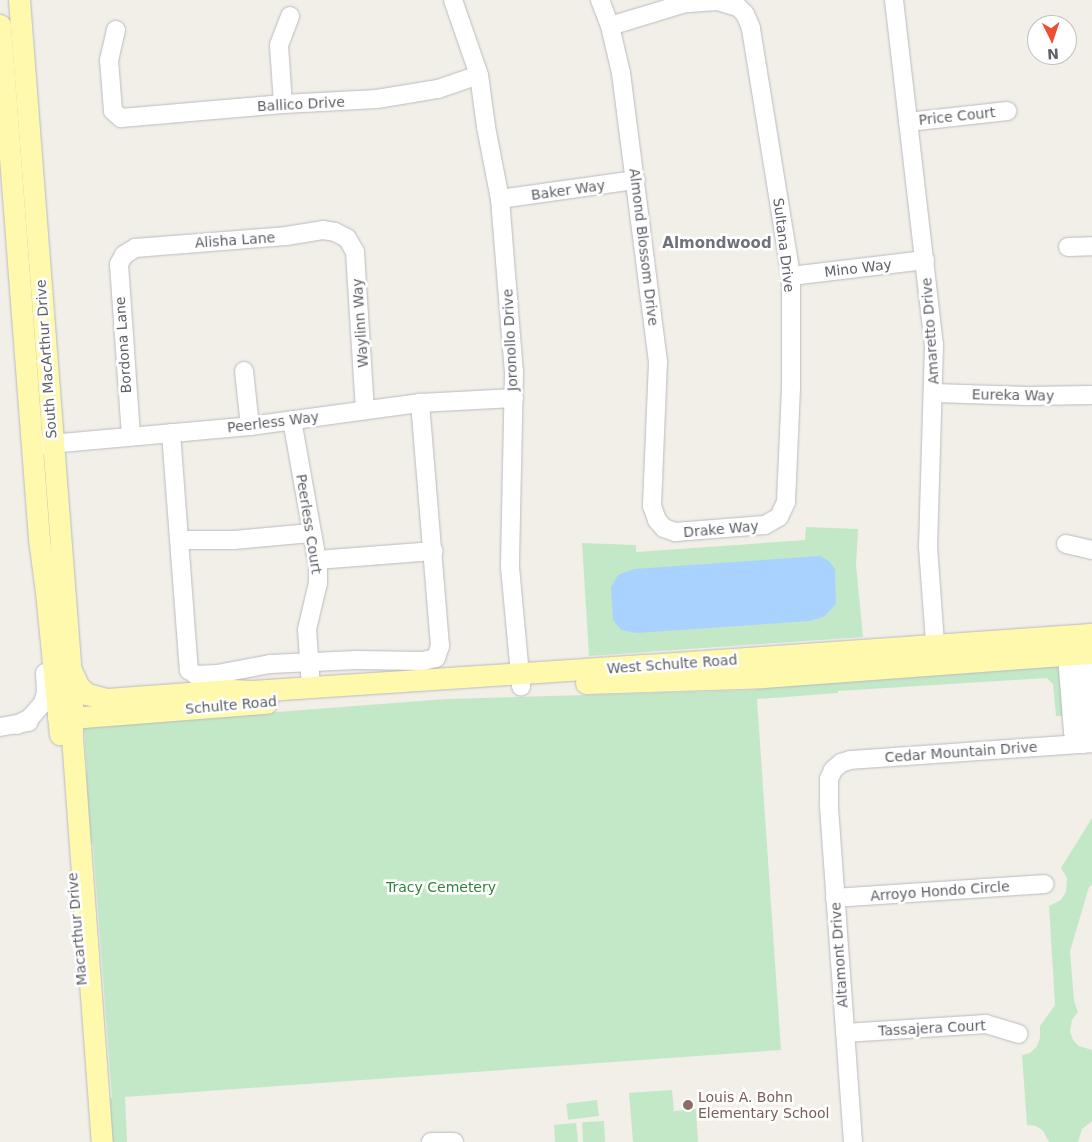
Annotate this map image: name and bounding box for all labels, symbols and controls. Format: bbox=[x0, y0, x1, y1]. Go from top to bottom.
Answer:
north arrow bbox=[1027, 15, 1077, 65]
text: N bbox=[1047, 46, 1059, 62]
street label: Ballico Drive bbox=[257, 93, 345, 115]
street label: Price Court bbox=[918, 104, 996, 128]
street label: Almond Blossom Drive bbox=[626, 167, 662, 327]
street label: Baker Way bbox=[530, 177, 606, 203]
street label: Sultana Drive bbox=[770, 197, 798, 293]
street label: Alisha Lane bbox=[194, 229, 276, 251]
district label: Almondwood bbox=[662, 235, 772, 253]
street label: Mino Way bbox=[823, 256, 893, 280]
street label: Amaretto Drive bbox=[918, 277, 942, 385]
street label: Waylinn Way bbox=[348, 278, 372, 368]
street label: South MacArthur Drive bbox=[32, 279, 60, 439]
street label: Joronollo Drive bbox=[499, 288, 521, 392]
street label: Bordona Lane bbox=[111, 296, 135, 394]
street label: Eureka Way bbox=[972, 386, 1054, 404]
street label: Peerless Way bbox=[226, 408, 320, 436]
street label: Peerless Court bbox=[293, 473, 325, 575]
street label: Drake Way bbox=[683, 517, 759, 541]
street label: West Schulte Road bbox=[606, 651, 738, 677]
street label: Schulte Road bbox=[184, 693, 278, 717]
street label: Cedar Mountain Drive bbox=[884, 738, 1038, 766]
street label: Macarthur Drive bbox=[64, 872, 90, 986]
street label: Arroyo Hondo Circle bbox=[870, 878, 1010, 904]
park label: Tracy Cemetery bbox=[386, 879, 496, 895]
street label: Altamont Drive bbox=[827, 902, 851, 1008]
street label: Tassajera Court bbox=[878, 1017, 986, 1039]
place label: Louis A. Bohn Elementary School bbox=[698, 1089, 830, 1122]
marker: Louis A. Bohn Elementary School bbox=[682, 1099, 694, 1111]

